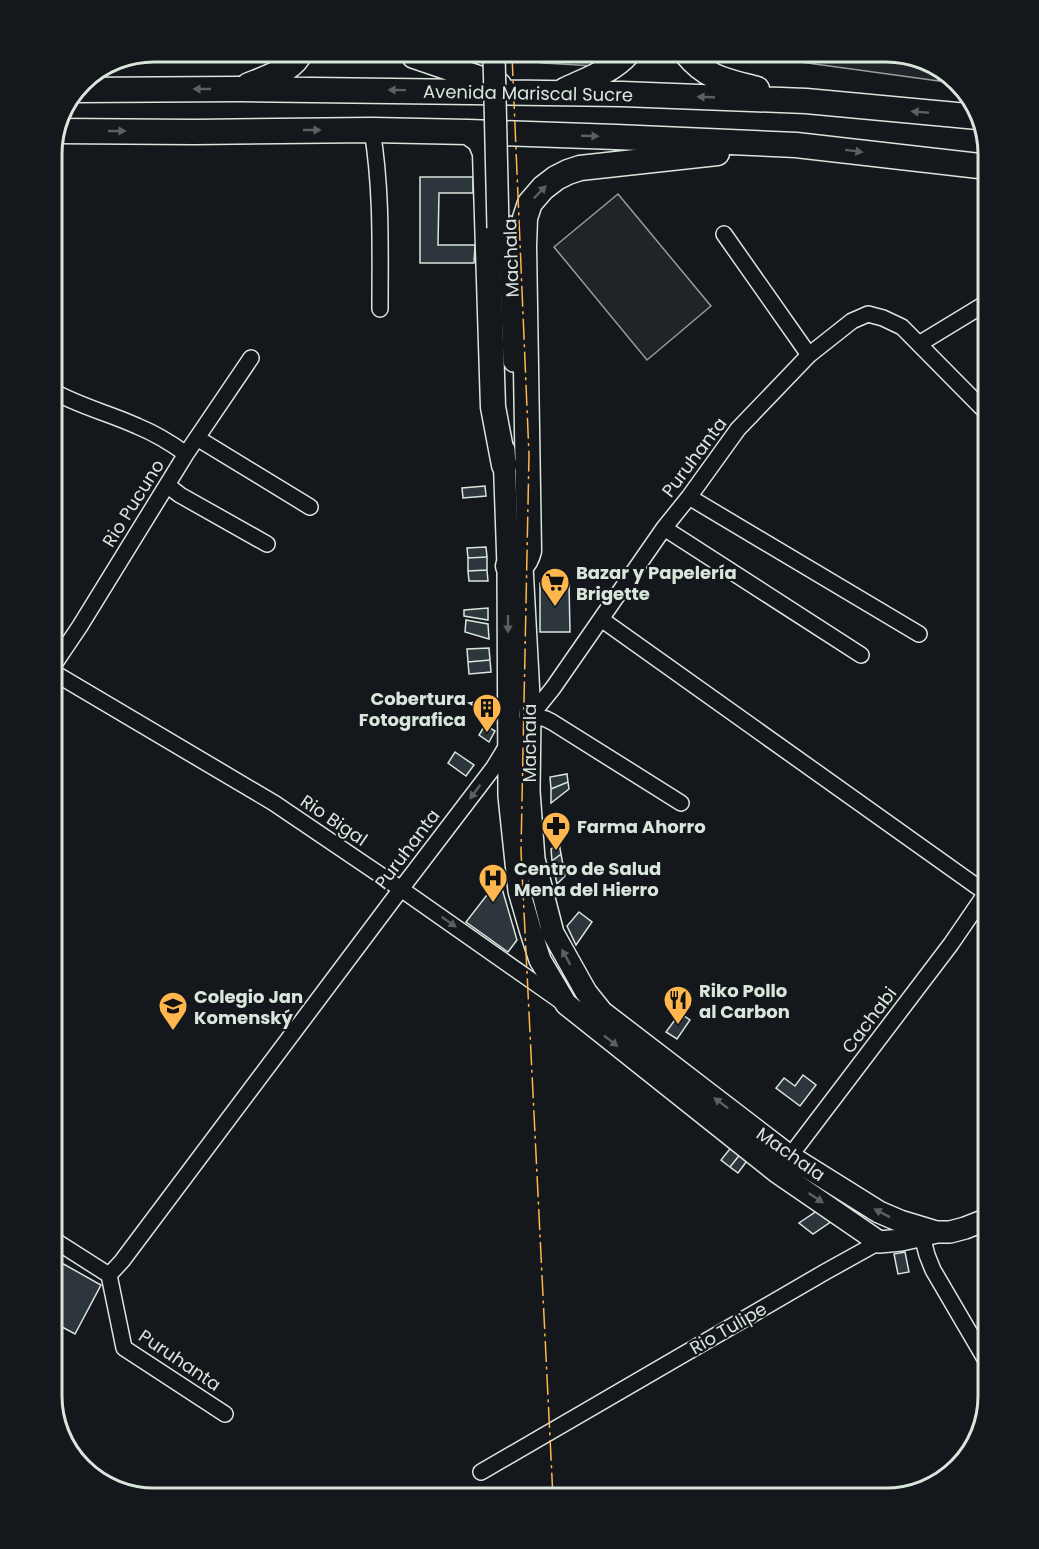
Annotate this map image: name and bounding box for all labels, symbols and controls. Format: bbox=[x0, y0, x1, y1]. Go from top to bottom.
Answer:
street label: Avenida Mariscal Sucre bbox=[423, 79, 633, 107]
one-way arrow bbox=[192, 84, 211, 94]
one-way arrow bbox=[387, 85, 406, 95]
one-way arrow bbox=[696, 93, 715, 102]
one-way arrow bbox=[911, 107, 930, 117]
one-way arrow bbox=[302, 125, 321, 135]
one-way arrow bbox=[107, 126, 126, 136]
one-way arrow bbox=[580, 132, 599, 141]
one-way arrow bbox=[845, 147, 864, 156]
one-way arrow bbox=[533, 185, 547, 200]
street label: Machala bbox=[497, 218, 525, 298]
street label: Puruhanta bbox=[656, 412, 732, 502]
street label: Rio Pucuno bbox=[96, 454, 170, 552]
place label: Bazar y Papelería Brigette bbox=[576, 560, 737, 606]
supermarket icon: Bazar y Papelería Brigette bbox=[539, 566, 571, 608]
one-way arrow bbox=[503, 615, 513, 634]
place label: Cobertura Fotografica bbox=[359, 686, 466, 732]
building icon: Cobertura Fotografica bbox=[471, 692, 503, 734]
street label: Machala bbox=[517, 704, 542, 782]
one-way arrow bbox=[469, 785, 481, 800]
street label: Rio Bigal bbox=[296, 788, 372, 852]
street label: Puruhanta bbox=[369, 804, 445, 894]
pharmacy icon: Farma Ahorro bbox=[540, 810, 572, 852]
place label: Farma Ahorro bbox=[577, 814, 706, 839]
place label: Centro de Salud Mena del Hierro bbox=[514, 856, 661, 902]
hospital icon: Centro de Salud Mena del Hierro bbox=[477, 862, 509, 904]
one-way arrow bbox=[440, 916, 456, 928]
one-way arrow bbox=[561, 948, 571, 965]
place label: Riko Pollo al Carbon bbox=[699, 978, 790, 1024]
street label: Cachabi bbox=[836, 982, 902, 1058]
place label: Colegio Jan Komenský bbox=[194, 984, 303, 1030]
restaurant icon: Riko Pollo al Carbon bbox=[662, 984, 694, 1026]
school or university icon: Colegio Jan Komenský bbox=[157, 990, 189, 1032]
one-way arrow bbox=[604, 1034, 619, 1046]
one-way arrow bbox=[713, 1098, 728, 1110]
street label: Machala bbox=[752, 1121, 830, 1187]
one-way arrow bbox=[807, 1192, 823, 1204]
one-way arrow bbox=[873, 1208, 891, 1218]
street label: Rio Tulipe bbox=[685, 1296, 771, 1360]
street label: Puruhanta bbox=[134, 1323, 226, 1397]

